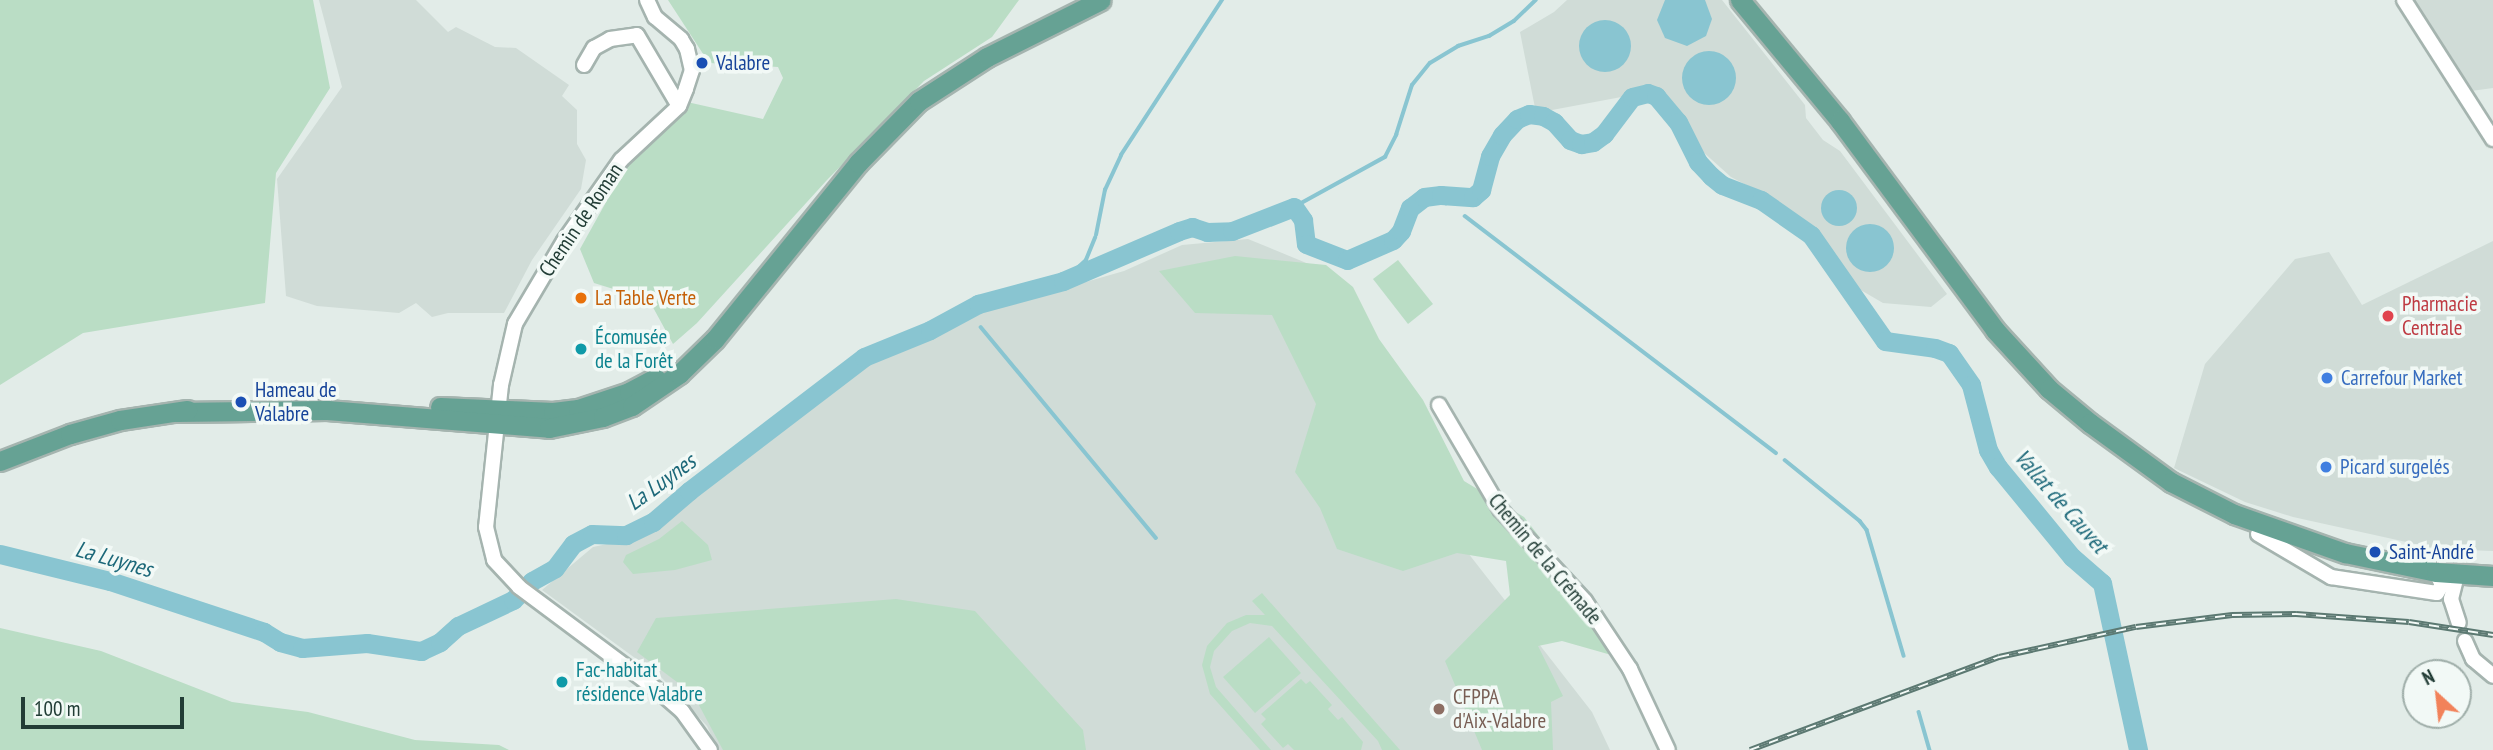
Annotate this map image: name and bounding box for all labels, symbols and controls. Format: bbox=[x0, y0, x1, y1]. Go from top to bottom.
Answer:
place label: Valabre bbox=[716, 50, 770, 76]
marker: Valabre bbox=[694, 55, 710, 71]
street label: Chemin de Roman bbox=[534, 159, 628, 281]
place label: La Table Verte bbox=[595, 285, 697, 311]
marker: La Table Verte bbox=[573, 290, 589, 306]
place label: Pharmacie Centrale bbox=[2402, 291, 2478, 341]
marker: Pharmacie Centrale bbox=[2380, 308, 2396, 324]
place label: Écomusée de la Forêt bbox=[595, 324, 673, 374]
marker: Écomusée de la Forêt bbox=[573, 341, 589, 357]
place label: Carrefour Market bbox=[2341, 365, 2462, 391]
marker: Carrefour Market bbox=[2319, 370, 2335, 386]
place label: Hameau de Valabre bbox=[255, 377, 337, 427]
marker: Hameau de Valabre bbox=[233, 394, 249, 410]
water label: Vallat de Cauvet bbox=[2008, 443, 2114, 559]
water label: La Luynes bbox=[621, 448, 701, 516]
place label: Picard surgelés bbox=[2340, 454, 2450, 480]
marker: Picard surgelés bbox=[2318, 459, 2334, 475]
street label: Chemin de la Crémade bbox=[1483, 488, 1607, 630]
water label: La Luynes bbox=[72, 535, 156, 583]
place label: Saint-André bbox=[2389, 539, 2474, 565]
marker: Saint-André bbox=[2367, 544, 2383, 560]
place label: Fac-habitat résidence Valabre bbox=[576, 657, 703, 707]
north arrow bbox=[2402, 659, 2472, 729]
text: N bbox=[2418, 664, 2438, 690]
marker: Fac-habitat résidence Valabre bbox=[554, 674, 570, 690]
scale bar bbox=[24, 684, 187, 728]
place label: CFPPA d'Aix-Valabre bbox=[1453, 684, 1546, 734]
text: 100 m bbox=[34, 695, 80, 722]
marker: CFPPA d'Aix-Valabre bbox=[1431, 701, 1447, 717]

